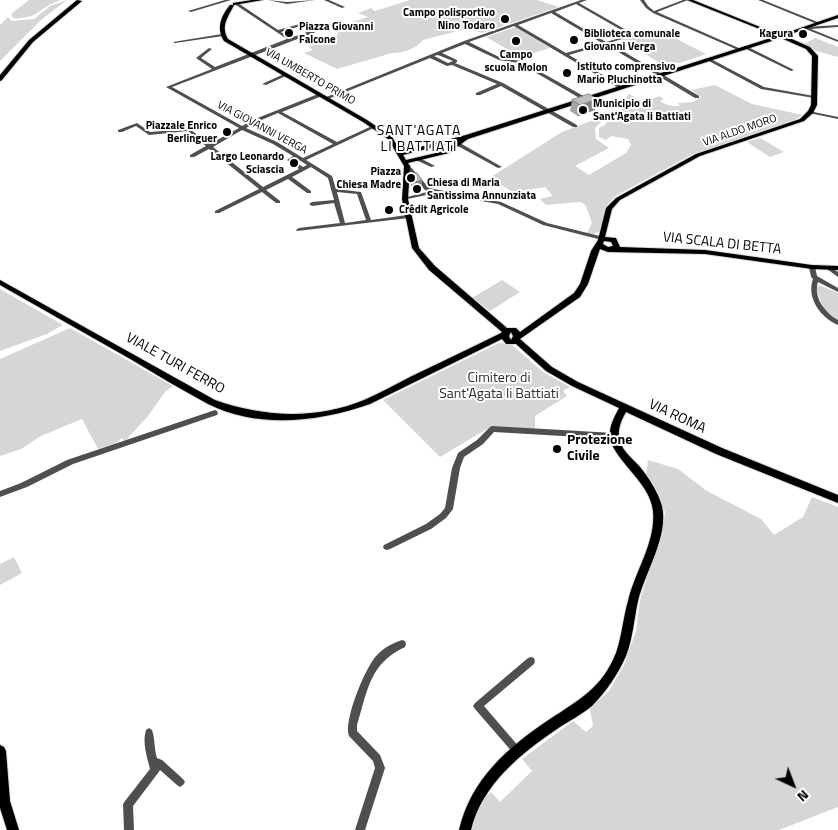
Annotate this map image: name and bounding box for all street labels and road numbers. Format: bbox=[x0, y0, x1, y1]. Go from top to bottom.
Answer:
street label: VIA UMBERTO PRIMO bbox=[263, 46, 357, 108]
street label: VIA GIOVANNI VERGA bbox=[215, 99, 309, 157]
street label: VIA ALDO MORO bbox=[701, 112, 779, 150]
street label: VIA SCALA DI BETTA bbox=[662, 229, 782, 259]
street label: VIALE TURI FERRO bbox=[123, 330, 227, 398]
street label: VIA ROMA bbox=[646, 397, 708, 437]

